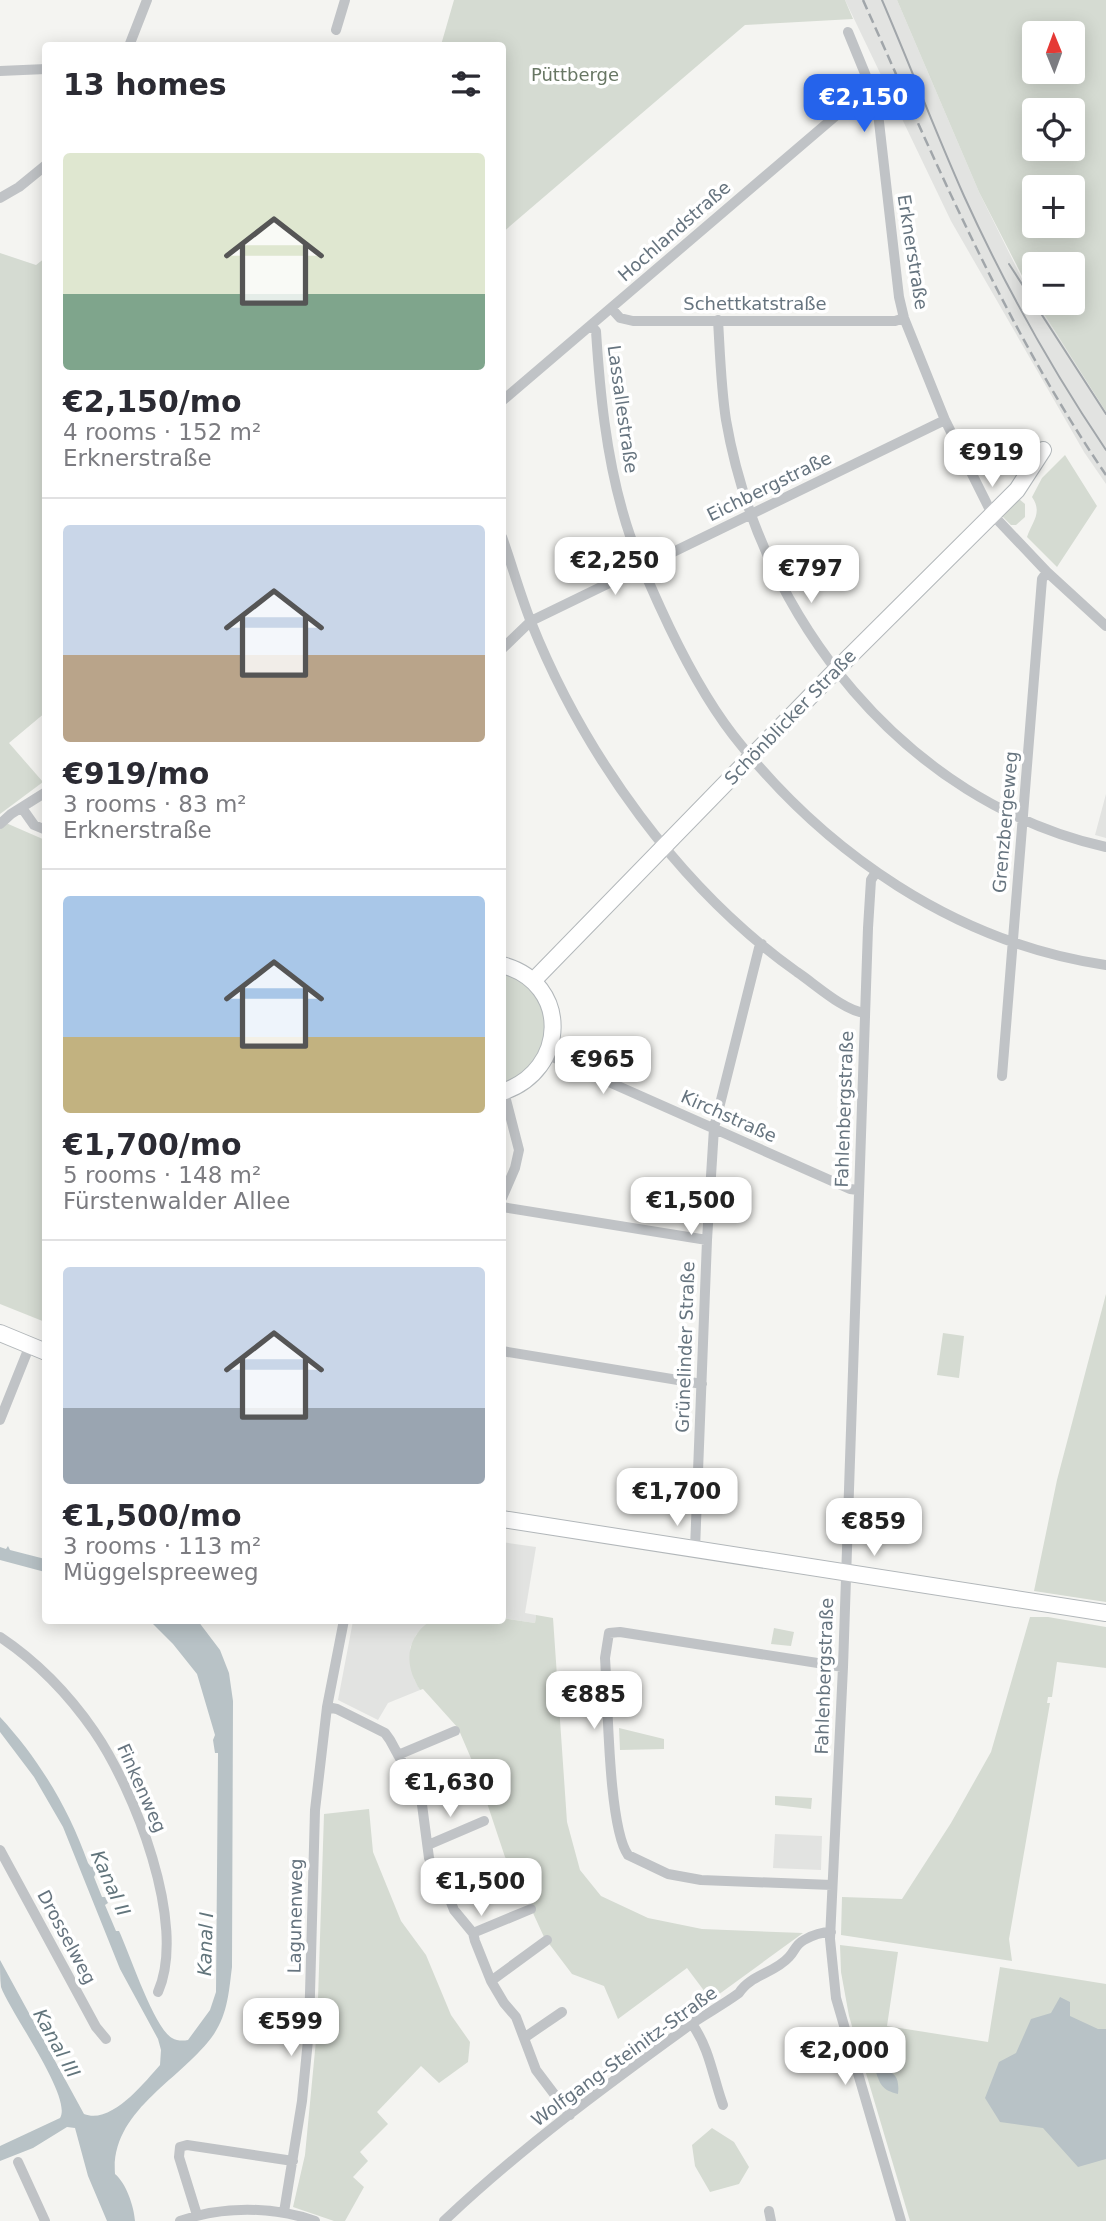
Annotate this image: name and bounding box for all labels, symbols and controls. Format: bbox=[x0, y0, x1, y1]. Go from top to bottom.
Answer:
north arrow bbox=[1022, 21, 1085, 84]
map controls bbox=[1022, 21, 1085, 315]
park label: Püttberge bbox=[531, 64, 619, 85]
icon: filters bbox=[447, 65, 485, 103]
text: 13 homes bbox=[63, 67, 227, 102]
pin: €2,150 bbox=[807, 74, 921, 134]
text: €2,150 bbox=[820, 84, 908, 110]
button: locate bbox=[1022, 98, 1085, 161]
button: + bbox=[1022, 175, 1085, 238]
street label: Hochlandstraße bbox=[614, 176, 734, 286]
street label: Erknerstraße bbox=[894, 193, 932, 311]
icon: home bbox=[211, 198, 337, 324]
button: − bbox=[1022, 252, 1085, 315]
street label: Schettkatstraße bbox=[683, 293, 827, 314]
street label: Lassallestraße bbox=[604, 344, 642, 474]
text: €2,150/mo bbox=[63, 384, 242, 419]
text: 4 rooms · 152 m² bbox=[63, 419, 261, 445]
pin: €919 bbox=[951, 430, 1033, 489]
text: €919 bbox=[960, 439, 1024, 465]
text: Erknerstraße bbox=[63, 445, 212, 471]
street label: Eichbergstraße bbox=[703, 447, 835, 525]
pin: €2,250 bbox=[558, 538, 672, 597]
pin: €797 bbox=[770, 546, 852, 605]
text: €2,250 bbox=[571, 547, 659, 573]
text: €797 bbox=[779, 555, 843, 581]
icon: home bbox=[211, 570, 337, 696]
street label: Schönblicker Straße bbox=[720, 645, 860, 789]
street label: Grenzbergeweg bbox=[988, 750, 1022, 894]
text: €919/mo bbox=[63, 756, 209, 791]
text: 3 rooms · 83 m² bbox=[63, 791, 247, 817]
text: Erknerstraße bbox=[63, 817, 212, 843]
icon: home bbox=[211, 941, 337, 1067]
street label: Fahlenbergstraße bbox=[831, 1030, 857, 1188]
pin: €965 bbox=[562, 1036, 644, 1096]
text: €965 bbox=[571, 1046, 635, 1072]
street label: Kirchstraße bbox=[678, 1086, 780, 1146]
text: €1,700/mo bbox=[63, 1127, 242, 1162]
text: 5 rooms · 148 m² bbox=[63, 1162, 261, 1188]
pin: €1,500 bbox=[634, 1178, 748, 1237]
text: €1,500 bbox=[647, 1187, 735, 1213]
text: Fürstenwalder Allee bbox=[63, 1188, 290, 1214]
street label: Grünelinder Straße bbox=[672, 1261, 698, 1433]
icon: home bbox=[211, 1312, 337, 1438]
pin: €1,700 bbox=[620, 1468, 734, 1528]
text: €1,700 bbox=[633, 1478, 721, 1504]
text: €1,500/mo bbox=[63, 1498, 242, 1533]
pin: €859 bbox=[833, 1498, 915, 1558]
text: €859 bbox=[842, 1508, 906, 1534]
text: 3 rooms · 113 m² bbox=[63, 1533, 261, 1559]
text: Müggelspreeweg bbox=[63, 1559, 259, 1585]
street label: Fahlenbergstraße bbox=[811, 1597, 837, 1755]
pin: €885 bbox=[553, 1672, 635, 1731]
text: €885 bbox=[562, 1681, 626, 1707]
street label: Finkenweg bbox=[113, 1740, 171, 1836]
pin: €1,630 bbox=[393, 1759, 507, 1819]
text: €1,630 bbox=[406, 1769, 494, 1795]
water label: Kanal II bbox=[87, 1847, 135, 1920]
street label: Lagunenweg bbox=[283, 1858, 307, 1974]
pin: €1,500 bbox=[424, 1858, 538, 1918]
text: €1,500 bbox=[437, 1868, 525, 1894]
street label: Drosselweg bbox=[33, 1886, 101, 1988]
water label: Kanal I bbox=[193, 1911, 217, 1976]
street label: Wolfgang-Steinitz-Straße bbox=[527, 1982, 721, 2130]
pin: €599 bbox=[250, 1998, 332, 2058]
water label: Kanal III bbox=[29, 2005, 85, 2082]
text: €599 bbox=[259, 2008, 323, 2034]
pin: €2,000 bbox=[788, 2028, 902, 2087]
text: €2,000 bbox=[801, 2037, 889, 2063]

